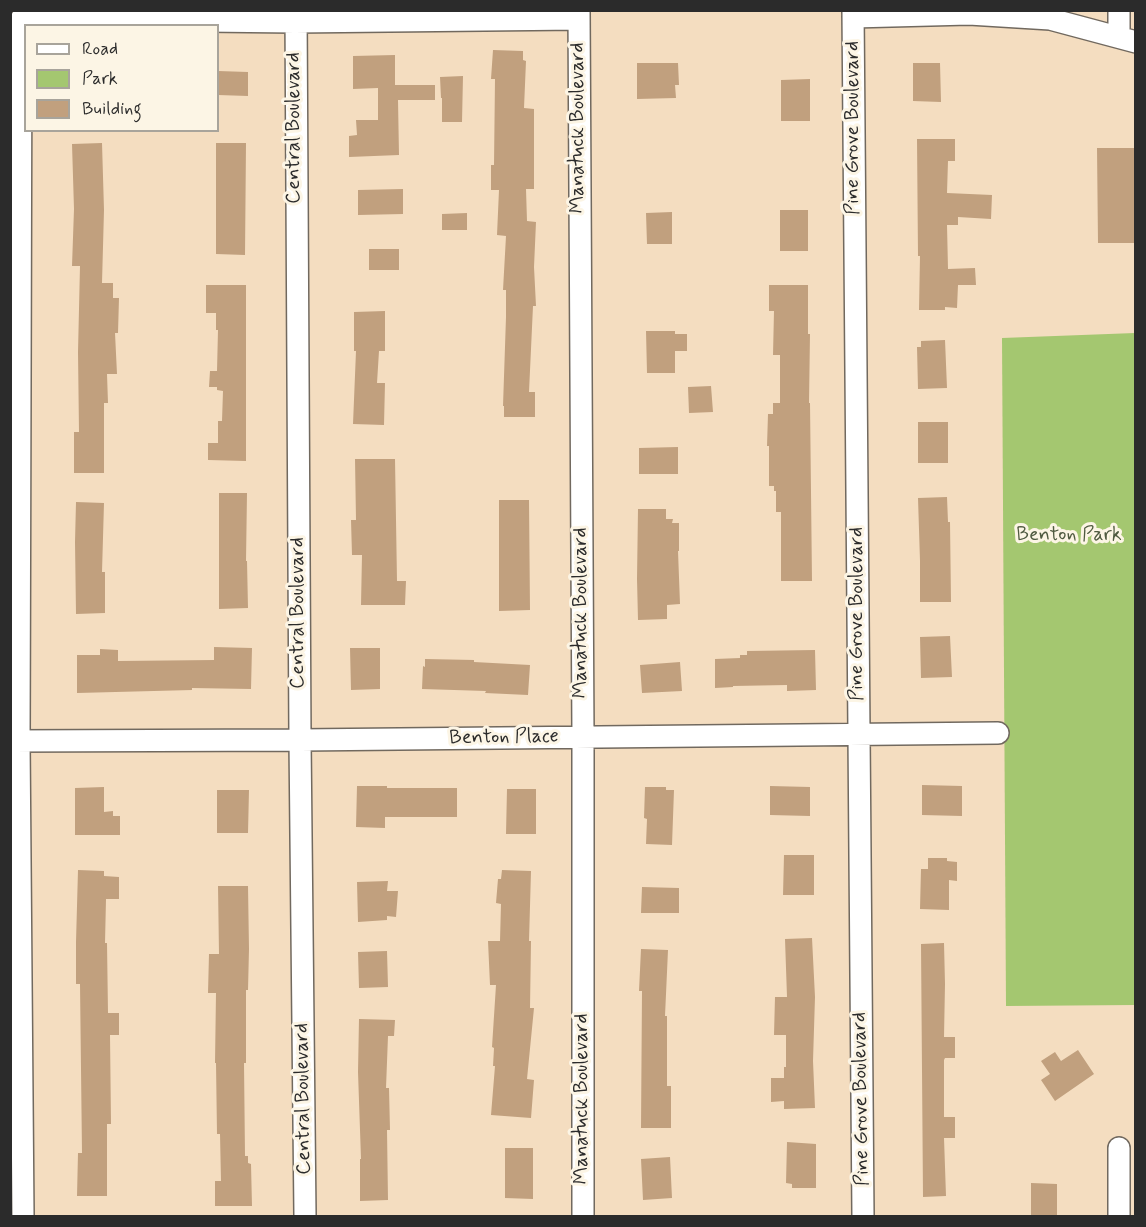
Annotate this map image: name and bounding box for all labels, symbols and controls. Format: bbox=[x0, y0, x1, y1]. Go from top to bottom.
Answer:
legend bbox=[24, 24, 219, 132]
text: Road bbox=[82, 37, 118, 61]
street label: Pine Grove Boulevard bbox=[842, 41, 866, 215]
street label: Manatuck Boulevard bbox=[567, 43, 591, 213]
street label: Central Boulevard bbox=[283, 52, 307, 204]
text: Park bbox=[82, 67, 118, 91]
text: Building bbox=[82, 97, 142, 121]
park label: Benton Park bbox=[1016, 524, 1122, 548]
street label: Pine Grove Boulevard bbox=[846, 527, 870, 701]
street label: Manatuck Boulevard bbox=[570, 528, 594, 698]
street label: Central Boulevard bbox=[287, 537, 311, 689]
street label: Benton Place bbox=[449, 725, 559, 751]
street label: Pine Grove Boulevard bbox=[848, 1012, 876, 1186]
street label: Manatuck Boulevard bbox=[571, 1014, 595, 1184]
street label: Central Boulevard bbox=[291, 1023, 317, 1175]

